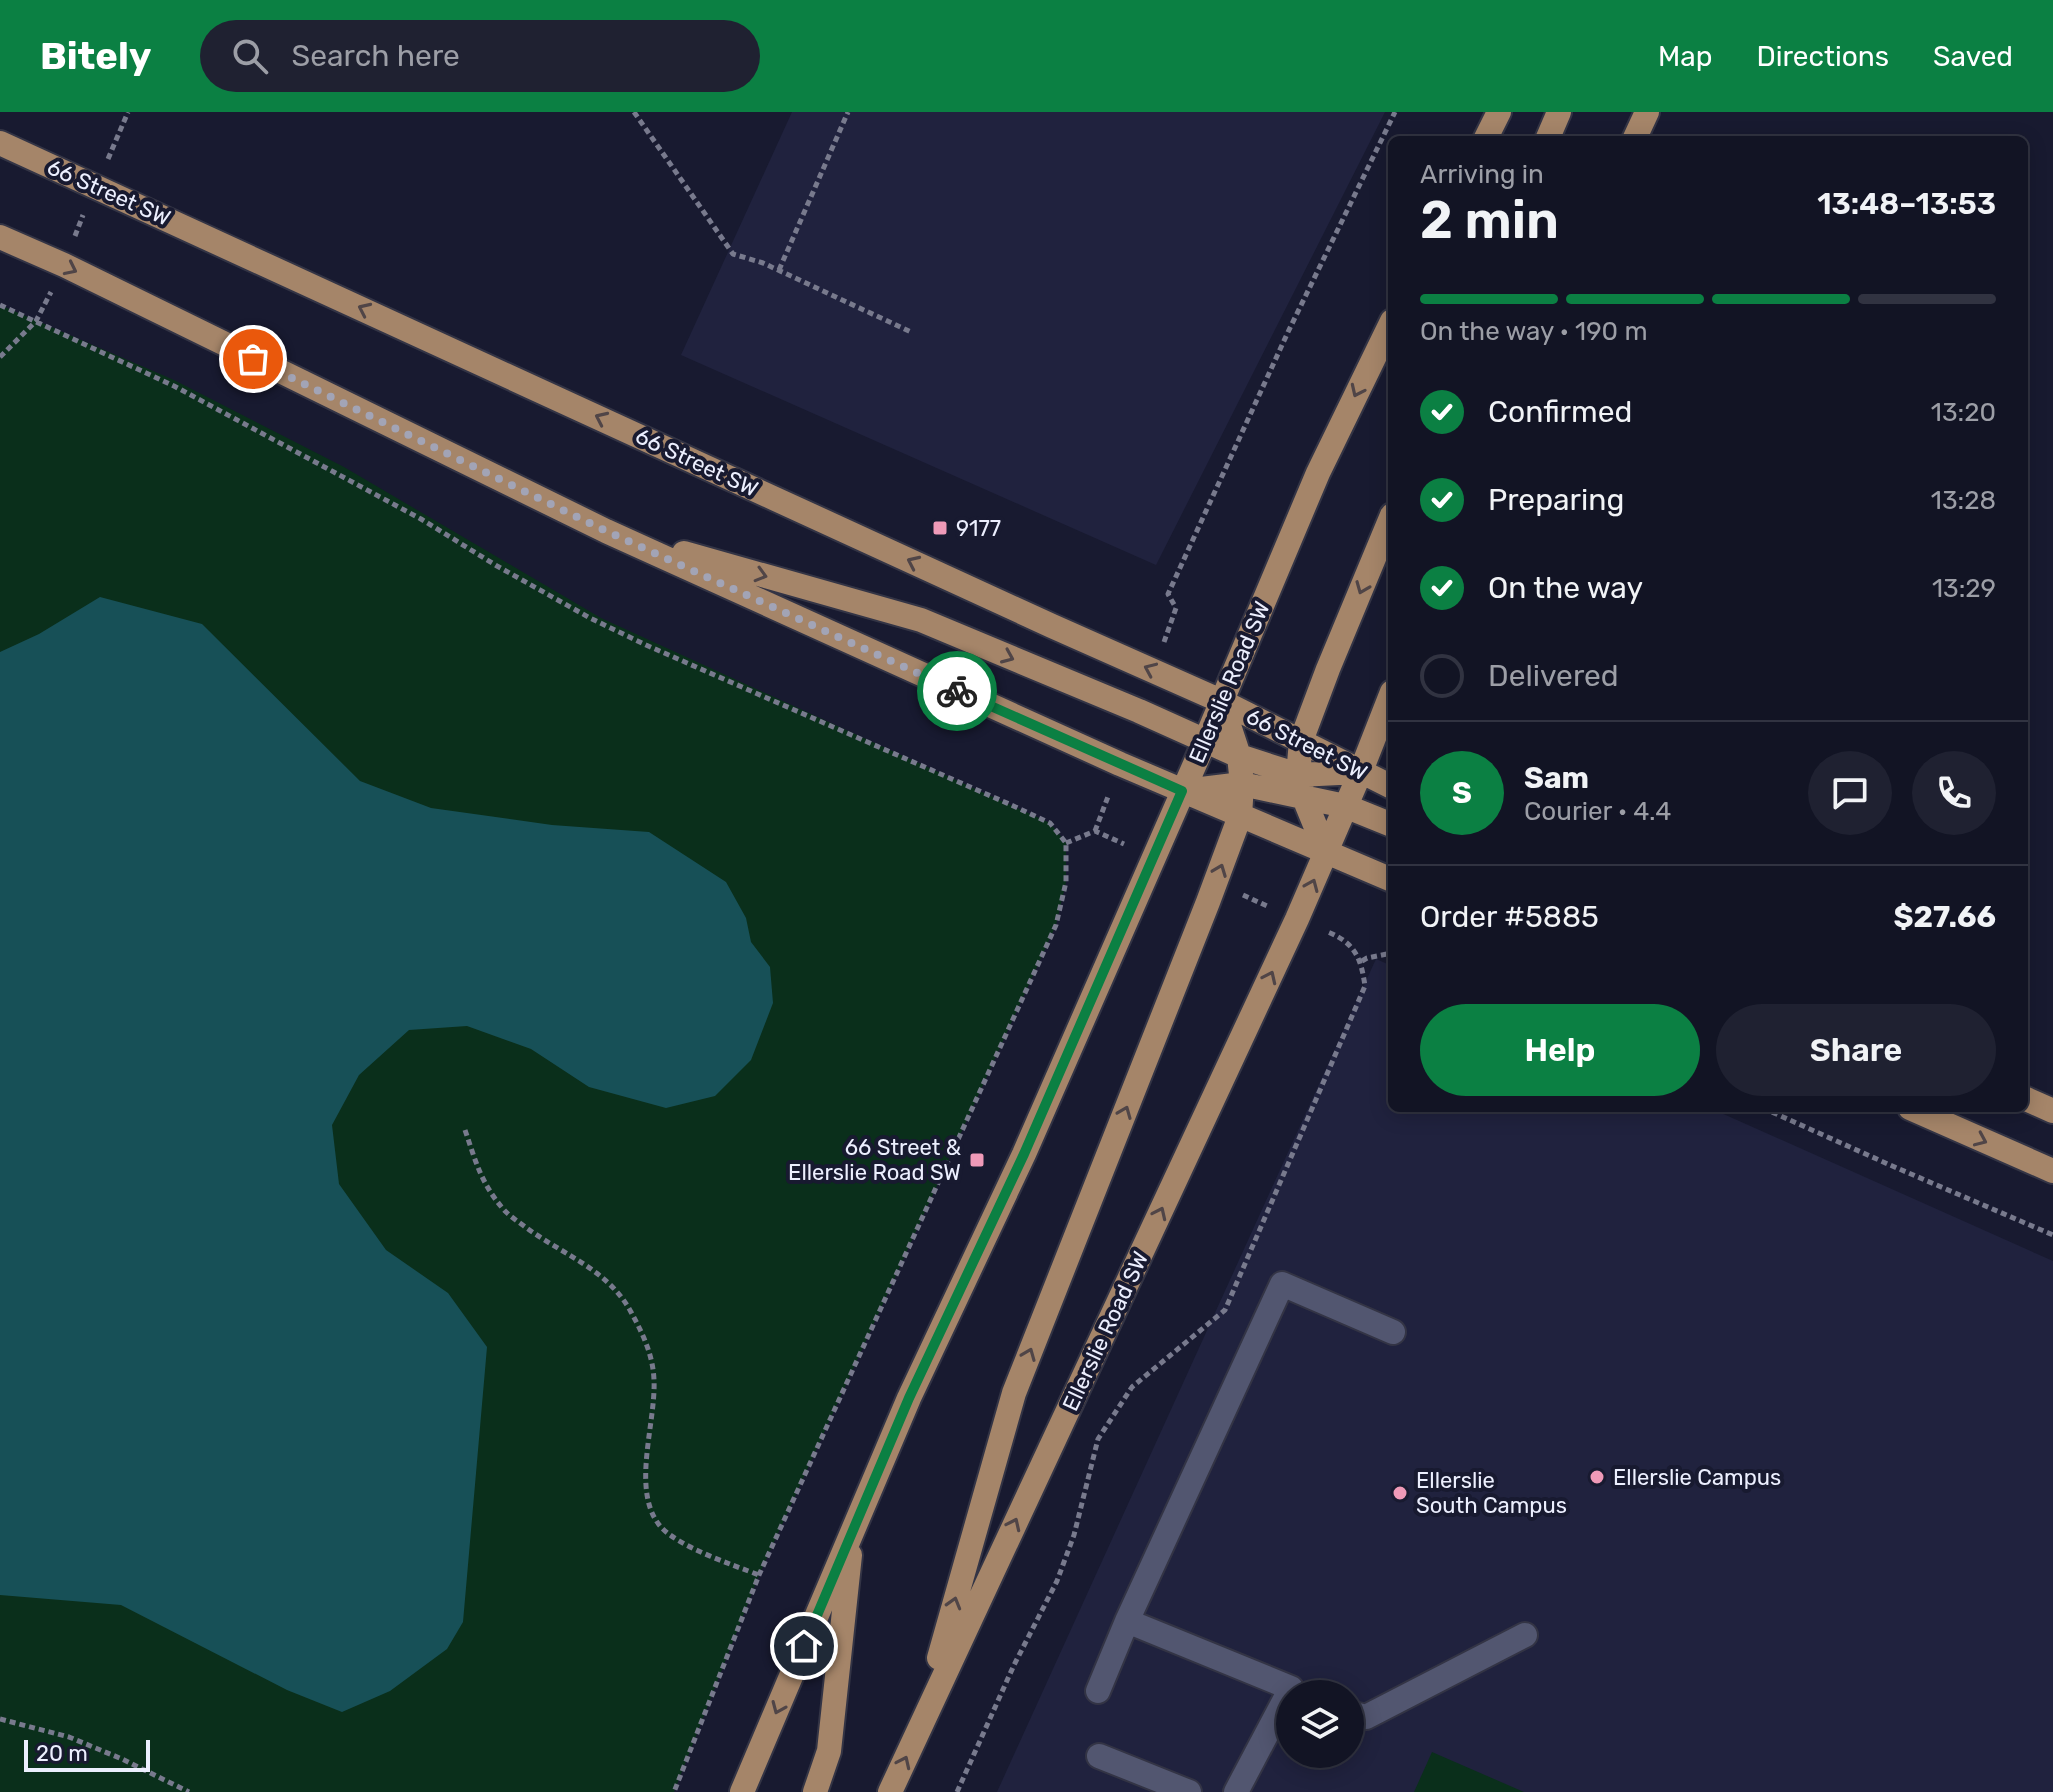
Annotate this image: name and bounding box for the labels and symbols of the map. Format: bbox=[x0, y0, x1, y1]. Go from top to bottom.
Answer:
street label: 66 Street SW bbox=[43, 153, 175, 232]
one-way arrow bbox=[63, 259, 78, 275]
one-way arrow bbox=[358, 303, 373, 319]
pin bbox=[219, 325, 287, 393]
one-way arrow bbox=[1351, 382, 1367, 397]
one-way arrow bbox=[594, 412, 609, 428]
street label: 66 Street SW bbox=[631, 422, 762, 503]
place label: 9177 bbox=[956, 515, 1001, 542]
marker: 9177 bbox=[931, 519, 949, 537]
one-way arrow bbox=[907, 556, 921, 572]
one-way arrow bbox=[754, 566, 768, 582]
one-way arrow bbox=[1356, 579, 1372, 594]
street label: Ellerslie Road SW bbox=[1183, 597, 1276, 767]
one-way arrow bbox=[1000, 647, 1014, 663]
courier bbox=[917, 651, 997, 731]
one-way arrow bbox=[1143, 663, 1158, 679]
street label: 66 Street SW bbox=[1242, 702, 1372, 786]
one-way arrow bbox=[1210, 864, 1227, 878]
one-way arrow bbox=[1302, 879, 1318, 893]
one-way arrow bbox=[1260, 971, 1276, 985]
one-way arrow bbox=[1115, 1106, 1132, 1120]
one-way arrow bbox=[1973, 1130, 1987, 1146]
place label: 66 Street & Ellerslie Road SW bbox=[788, 1134, 961, 1186]
marker: 66 Street & Ellerslie Road SW bbox=[968, 1151, 986, 1169]
one-way arrow bbox=[1150, 1206, 1166, 1221]
street label: Ellerslie Road SW bbox=[1057, 1247, 1154, 1415]
one-way arrow bbox=[1019, 1348, 1036, 1362]
place label: Ellerslie Campus bbox=[1613, 1464, 1781, 1491]
place label: Ellerslie South Campus bbox=[1416, 1467, 1567, 1519]
marker: Ellerslie Campus bbox=[1588, 1468, 1606, 1486]
marker: Ellerslie South Campus bbox=[1391, 1484, 1409, 1502]
one-way arrow bbox=[1004, 1518, 1020, 1533]
one-way arrow bbox=[945, 1596, 962, 1610]
pin bbox=[770, 1612, 838, 1680]
one-way arrow bbox=[771, 1700, 787, 1714]
scale bar bbox=[24, 1736, 150, 1772]
one-way arrow bbox=[894, 1755, 910, 1770]

